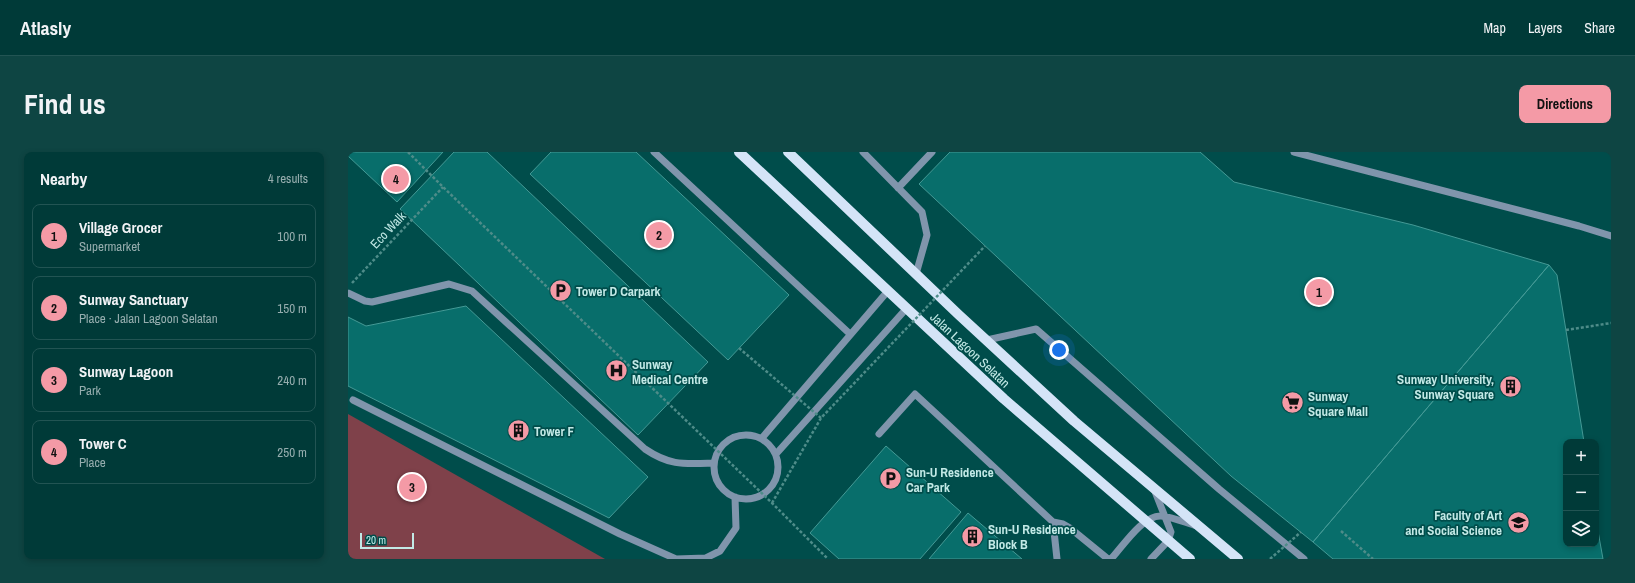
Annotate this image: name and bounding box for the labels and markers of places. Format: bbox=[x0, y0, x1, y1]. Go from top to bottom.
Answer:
pin: 4 bbox=[383, 164, 409, 194]
pin: 2 bbox=[646, 220, 672, 250]
pin: 1 bbox=[1306, 277, 1332, 307]
parking icon: Tower D Carpark bbox=[547, 278, 573, 304]
place label: Tower D Carpark bbox=[576, 283, 661, 300]
place label: Sunway Medical Centre bbox=[632, 356, 708, 388]
hospital icon: Sunway Medical Centre bbox=[603, 358, 629, 384]
place label: Sunway University, Sunway Square bbox=[1397, 371, 1494, 403]
building icon: Sunway University, Sunway Square bbox=[1497, 373, 1523, 399]
place label: Sunway Square Mall bbox=[1308, 388, 1368, 420]
supermarket icon: Sunway Square Mall bbox=[1279, 390, 1305, 416]
building icon: Tower F bbox=[506, 418, 532, 444]
place label: Tower F bbox=[534, 423, 575, 440]
place label: Sun-U Residence Car Park bbox=[906, 464, 994, 496]
parking icon: Sun-U Residence Car Park bbox=[878, 466, 904, 492]
pin: 3 bbox=[399, 472, 425, 502]
place label: Faculty of Art and Social Science bbox=[1405, 507, 1502, 539]
school or university icon: Faculty of Art and Social Science bbox=[1505, 509, 1531, 535]
place label: Sun-U Residence Block B bbox=[988, 521, 1076, 553]
building icon: Sun-U Residence Block B bbox=[959, 523, 985, 549]

